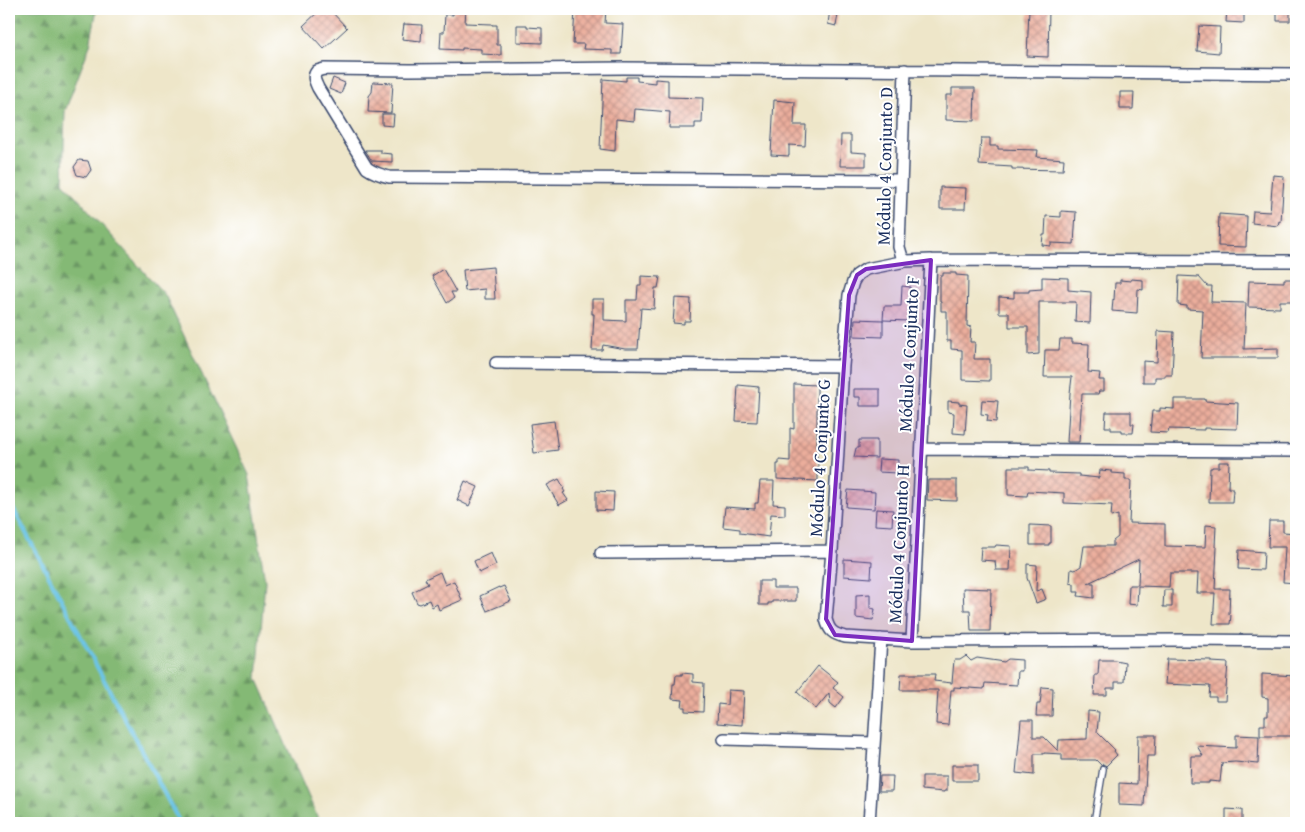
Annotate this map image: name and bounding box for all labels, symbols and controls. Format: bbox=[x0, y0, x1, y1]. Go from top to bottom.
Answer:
street label: Módulo 4 Conjunto D bbox=[870, 87, 899, 245]
street label: Módulo 4 Conjunto F bbox=[891, 275, 926, 433]
street label: Módulo 4 Conjunto G bbox=[802, 378, 837, 538]
street label: Módulo 4 Conjunto H bbox=[881, 464, 916, 624]

